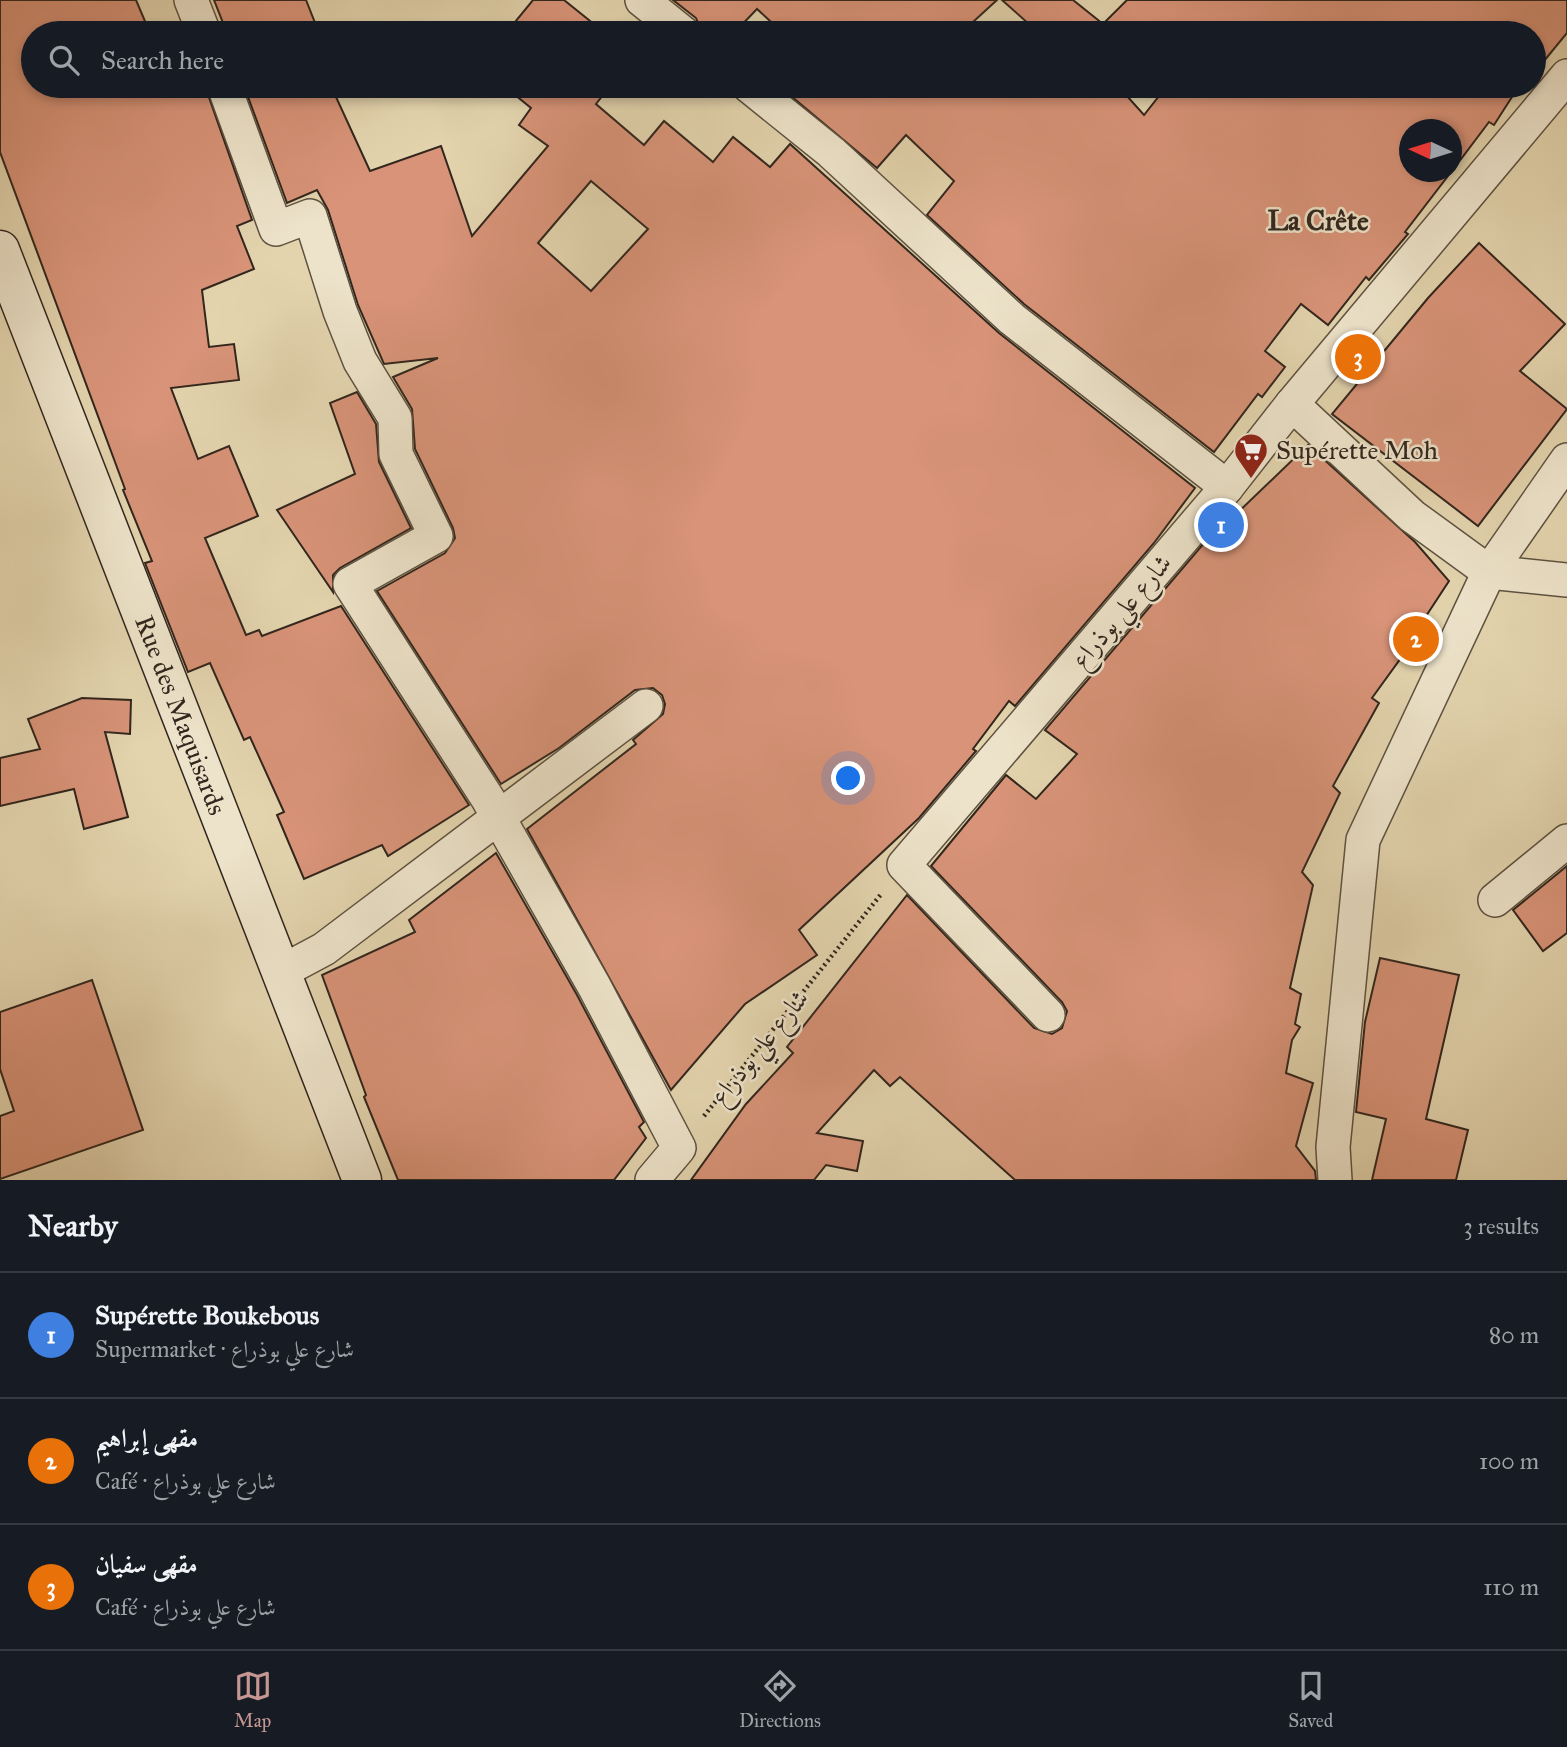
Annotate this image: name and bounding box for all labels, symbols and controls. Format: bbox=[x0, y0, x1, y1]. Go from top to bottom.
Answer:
search box bbox=[21, 21, 1546, 98]
icon: search bbox=[45, 41, 83, 79]
text: Search here bbox=[101, 44, 224, 76]
north arrow bbox=[1399, 119, 1462, 182]
district label: La Crête bbox=[1267, 203, 1369, 238]
pin: 3 bbox=[1335, 331, 1381, 383]
supermarket icon: Supérette Moh bbox=[1232, 431, 1270, 480]
place label: Supérette Moh bbox=[1276, 434, 1439, 466]
pin: 1 bbox=[1198, 499, 1244, 551]
street label: شارع علي بوذراع bbox=[1064, 547, 1185, 680]
street label: Rue des Maquisards bbox=[128, 611, 234, 819]
pin: 2 bbox=[1393, 613, 1439, 665]
your location bbox=[831, 761, 865, 795]
street label: شارع علي بوذراع bbox=[703, 983, 822, 1117]
text: Nearby bbox=[28, 1208, 118, 1244]
text: 3 results bbox=[1463, 1212, 1539, 1240]
text: Supérette Boukebous bbox=[95, 1299, 319, 1331]
text: 1 bbox=[46, 1321, 56, 1349]
text: 80 m bbox=[1489, 1321, 1539, 1349]
text: Supermarket · شارع علي بوذراع bbox=[95, 1335, 354, 1363]
text: مقهى إبراهيم bbox=[95, 1422, 198, 1454]
text: 2 bbox=[45, 1447, 57, 1475]
text: 100 m bbox=[1479, 1447, 1539, 1475]
text: Café · شارع علي بوذراع bbox=[95, 1467, 276, 1495]
text: مقهى سفيان bbox=[95, 1548, 198, 1580]
text: 3 bbox=[46, 1573, 56, 1601]
text: 110 m bbox=[1483, 1573, 1539, 1601]
text: Café · شارع علي بوذراع bbox=[95, 1593, 276, 1621]
tab: Map bbox=[234, 1667, 272, 1732]
tab: Directions bbox=[739, 1667, 821, 1732]
tab: Saved bbox=[1288, 1667, 1333, 1732]

